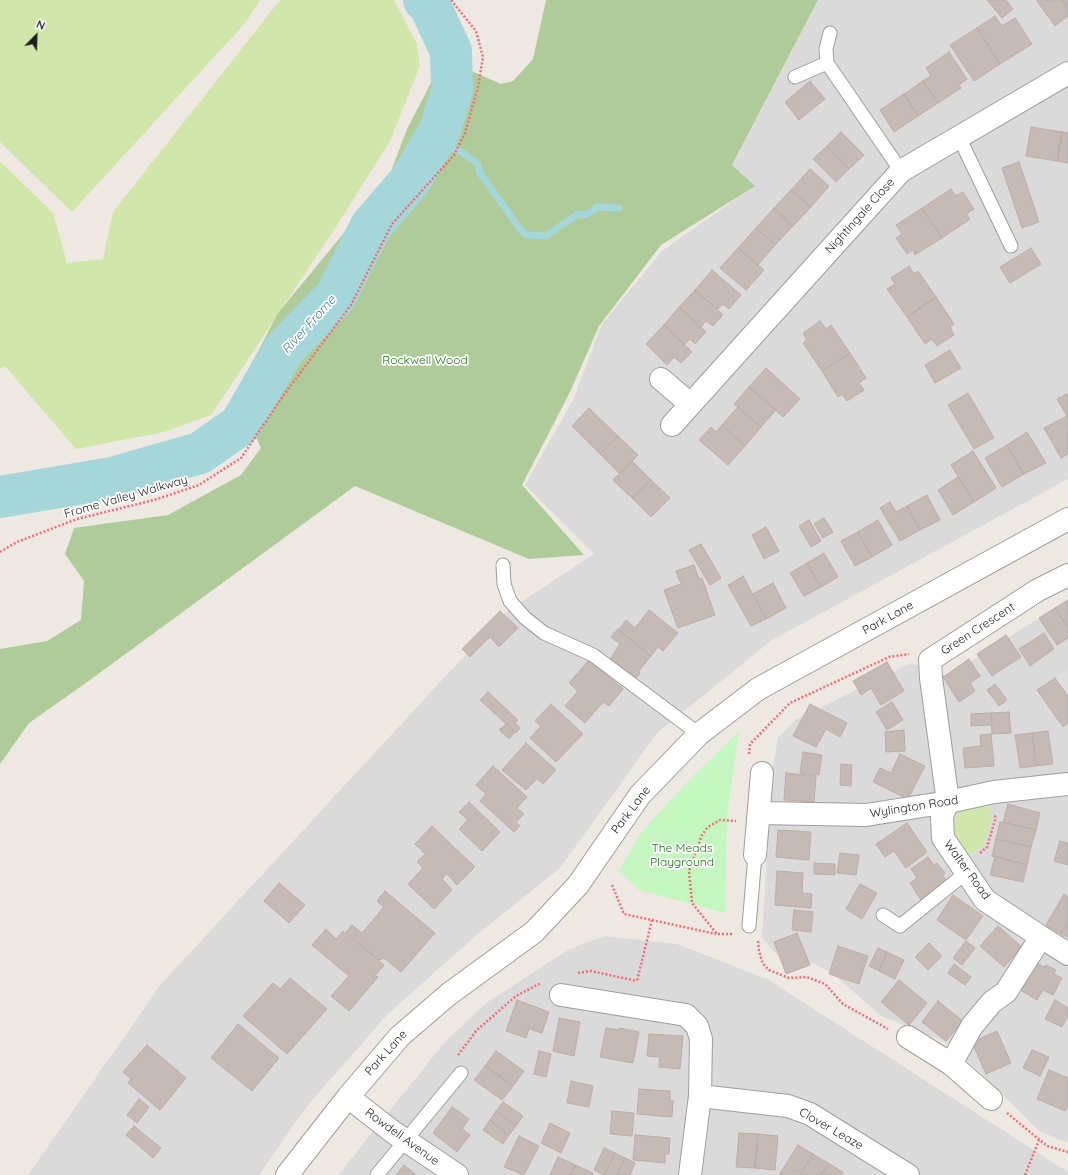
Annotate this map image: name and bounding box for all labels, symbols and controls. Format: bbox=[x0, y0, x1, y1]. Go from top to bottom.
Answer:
north arrow bbox=[16, 16, 56, 56]
text: N bbox=[34, 17, 47, 33]
street label: Nightingale Close bbox=[822, 175, 898, 257]
water label: River Frome bbox=[279, 293, 339, 357]
park label: Rockwell Wood bbox=[382, 353, 468, 367]
street label: Frome Valley Walkway bbox=[63, 472, 189, 522]
street label: Park Lane bbox=[860, 598, 916, 638]
street label: Green Crescent bbox=[938, 600, 1018, 658]
street label: Park Lane bbox=[608, 783, 654, 837]
street label: Wylington Road bbox=[869, 793, 959, 821]
street label: Walter Road bbox=[941, 837, 993, 903]
park label: The Meads Playground bbox=[650, 841, 714, 869]
street label: Park Lane bbox=[362, 1027, 410, 1079]
street label: Rowdell Avenue bbox=[362, 1105, 442, 1169]
street label: Clover Leaze bbox=[796, 1105, 866, 1153]

